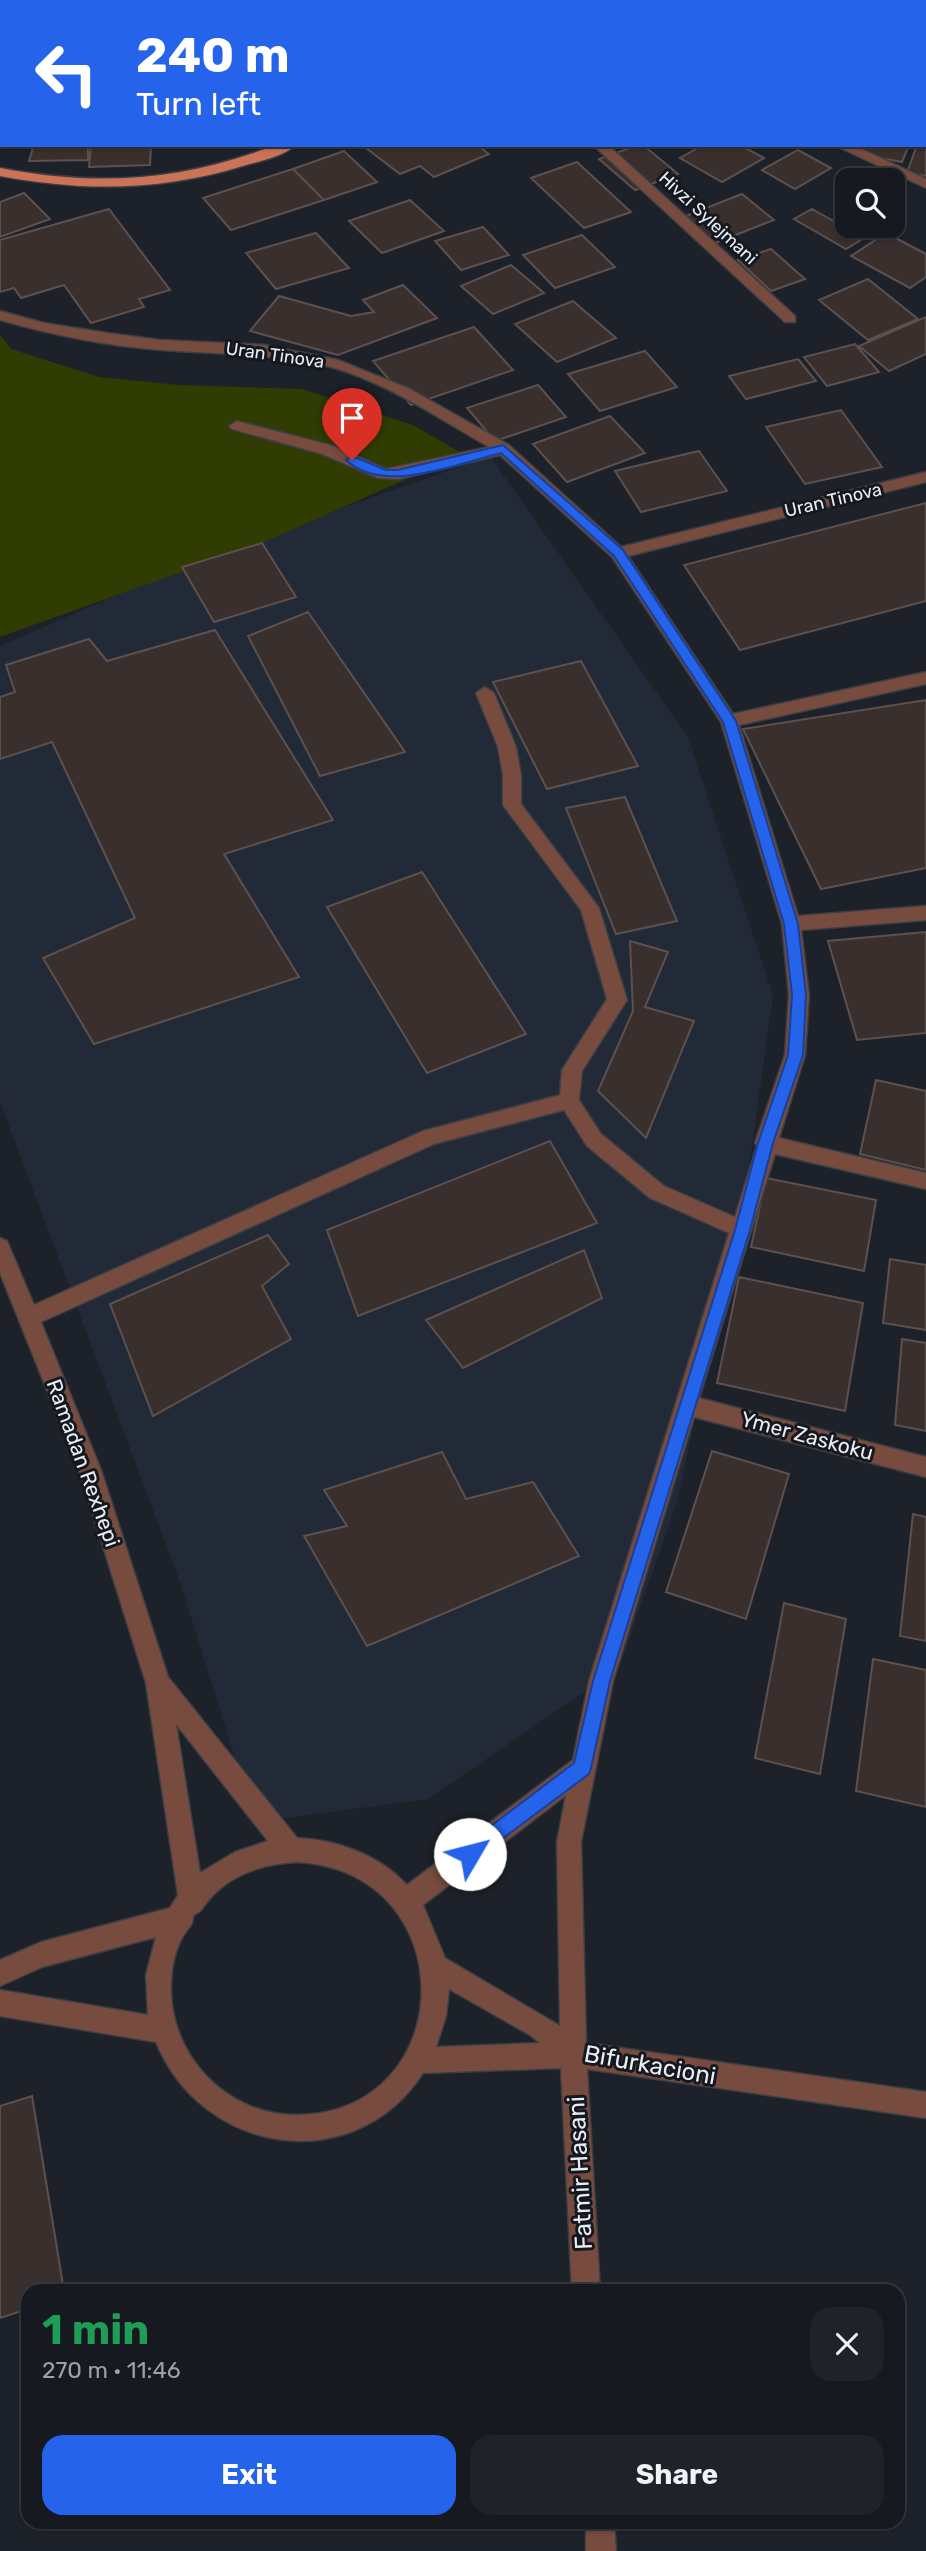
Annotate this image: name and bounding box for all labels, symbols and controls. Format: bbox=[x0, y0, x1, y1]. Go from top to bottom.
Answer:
text: 240 m bbox=[136, 26, 290, 84]
icon: left bbox=[21, 28, 112, 119]
text: Turn left bbox=[136, 85, 261, 123]
street label: Hivzi Sylejmani bbox=[654, 167, 762, 269]
map controls bbox=[835, 168, 905, 238]
button: search bbox=[835, 168, 905, 238]
street label: Uran Tinova bbox=[224, 337, 326, 373]
pin bbox=[322, 388, 382, 460]
icon: arrive bbox=[333, 399, 371, 437]
street label: Uran Tinova bbox=[782, 478, 884, 522]
street label: Ramadan Rexhepi bbox=[42, 1376, 125, 1550]
street label: Ymer Zaskoku bbox=[738, 1406, 876, 1465]
position arrow bbox=[433, 1817, 507, 1891]
street label: Bifurkacioni bbox=[582, 2040, 718, 2090]
street label: Fatmir Hasani bbox=[562, 2096, 598, 2250]
text: 1 min bbox=[42, 2305, 149, 2355]
button: close bbox=[810, 2307, 884, 2381]
text: 270 m · 11:46 bbox=[42, 2356, 181, 2384]
button: Exit bbox=[42, 2435, 456, 2515]
button: Share bbox=[470, 2435, 884, 2515]

